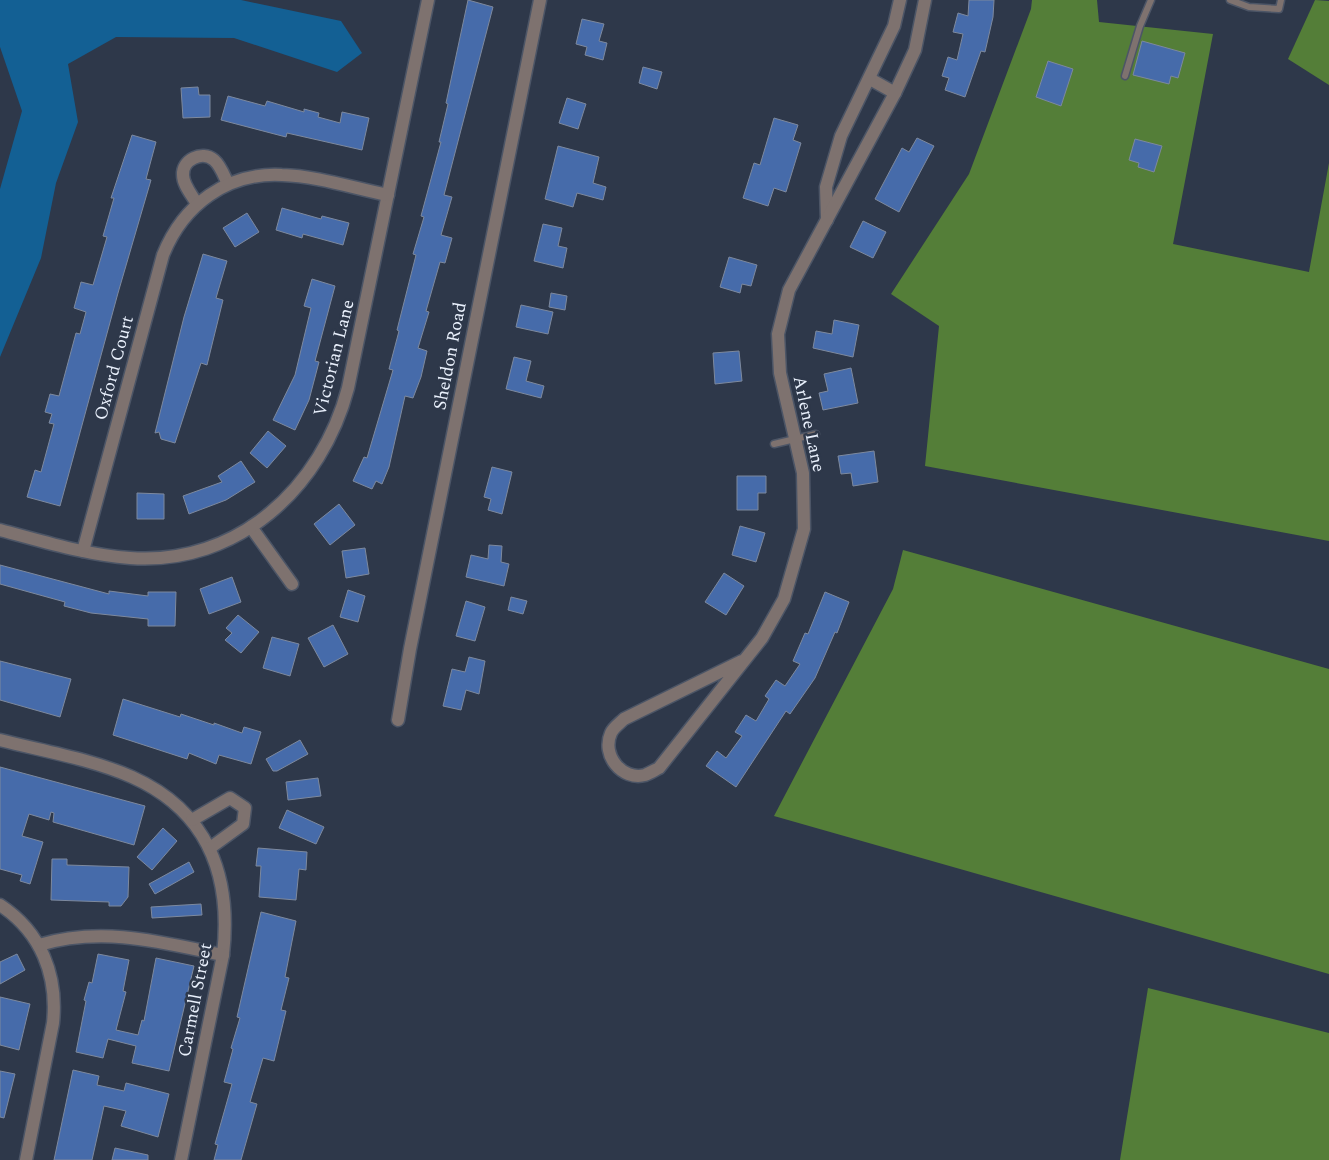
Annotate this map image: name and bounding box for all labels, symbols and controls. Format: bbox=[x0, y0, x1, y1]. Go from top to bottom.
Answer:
street label: Victorian Lane bbox=[306, 297, 362, 419]
street label: Sheldon Road bbox=[426, 300, 474, 412]
street label: Oxford Court bbox=[87, 313, 141, 423]
street label: Arlene Lane bbox=[786, 373, 832, 475]
street label: Carmell Street bbox=[171, 941, 219, 1059]

